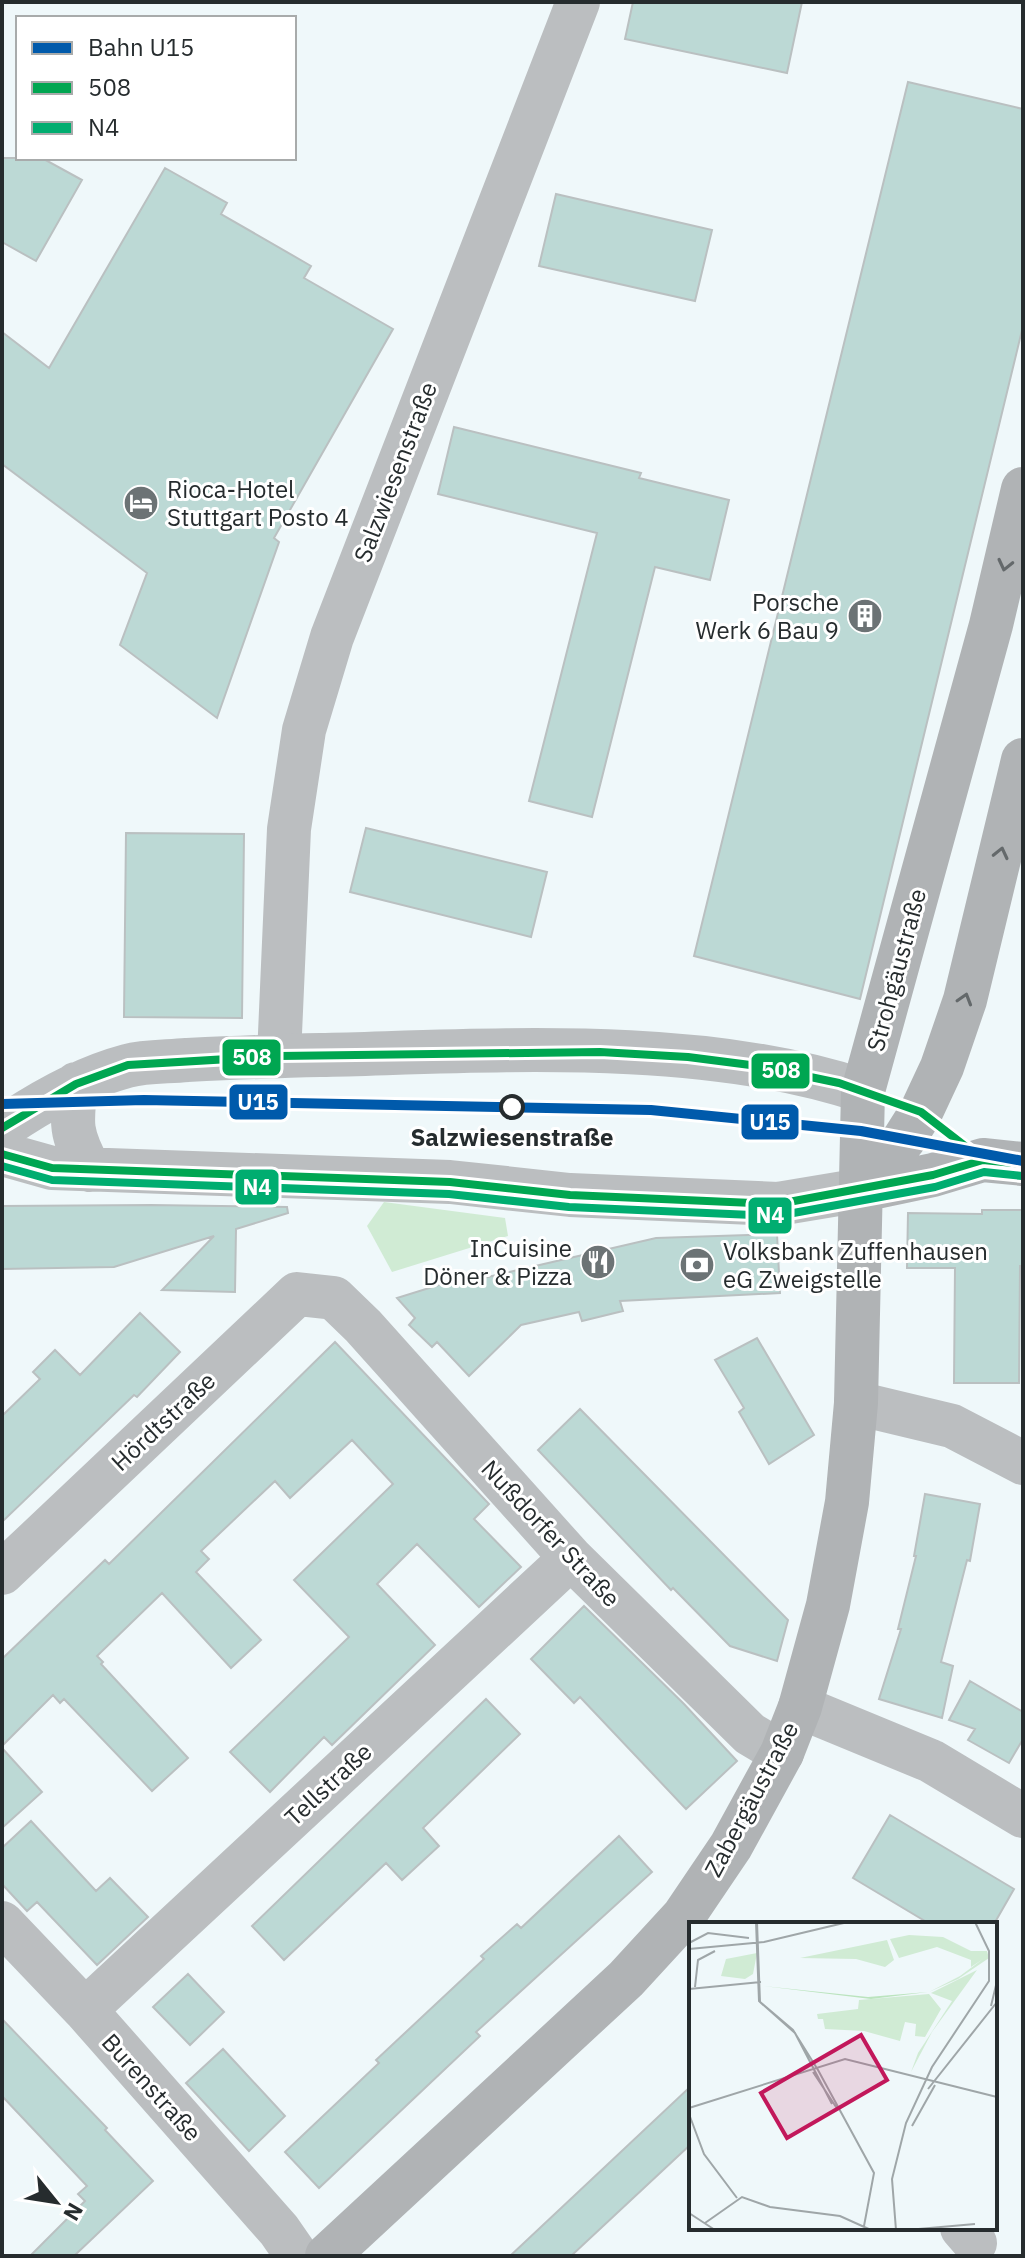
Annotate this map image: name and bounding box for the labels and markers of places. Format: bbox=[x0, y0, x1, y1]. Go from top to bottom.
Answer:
place label: Rioca-Hotel Stuttgart Posto 4 bbox=[167, 473, 349, 533]
hotel icon: Rioca-Hotel Stuttgart Posto 4 bbox=[122, 484, 160, 522]
place label: Porsche Werk 6 Bau 9 bbox=[695, 586, 839, 646]
building icon: Porsche Werk 6 Bau 9 bbox=[846, 597, 884, 635]
marker: Salzwiesenstraße bbox=[500, 1095, 524, 1119]
place label: Salzwiesenstraße bbox=[410, 1121, 614, 1153]
place label: InCuisine Döner & Pizza bbox=[423, 1232, 572, 1292]
place label: Volksbank Zuffenhausen eG Zweigstelle bbox=[723, 1235, 988, 1295]
restaurant icon: InCuisine Döner & Pizza bbox=[579, 1243, 617, 1281]
bank icon: Volksbank Zuffenhausen eG Zweigstelle bbox=[678, 1246, 716, 1284]

